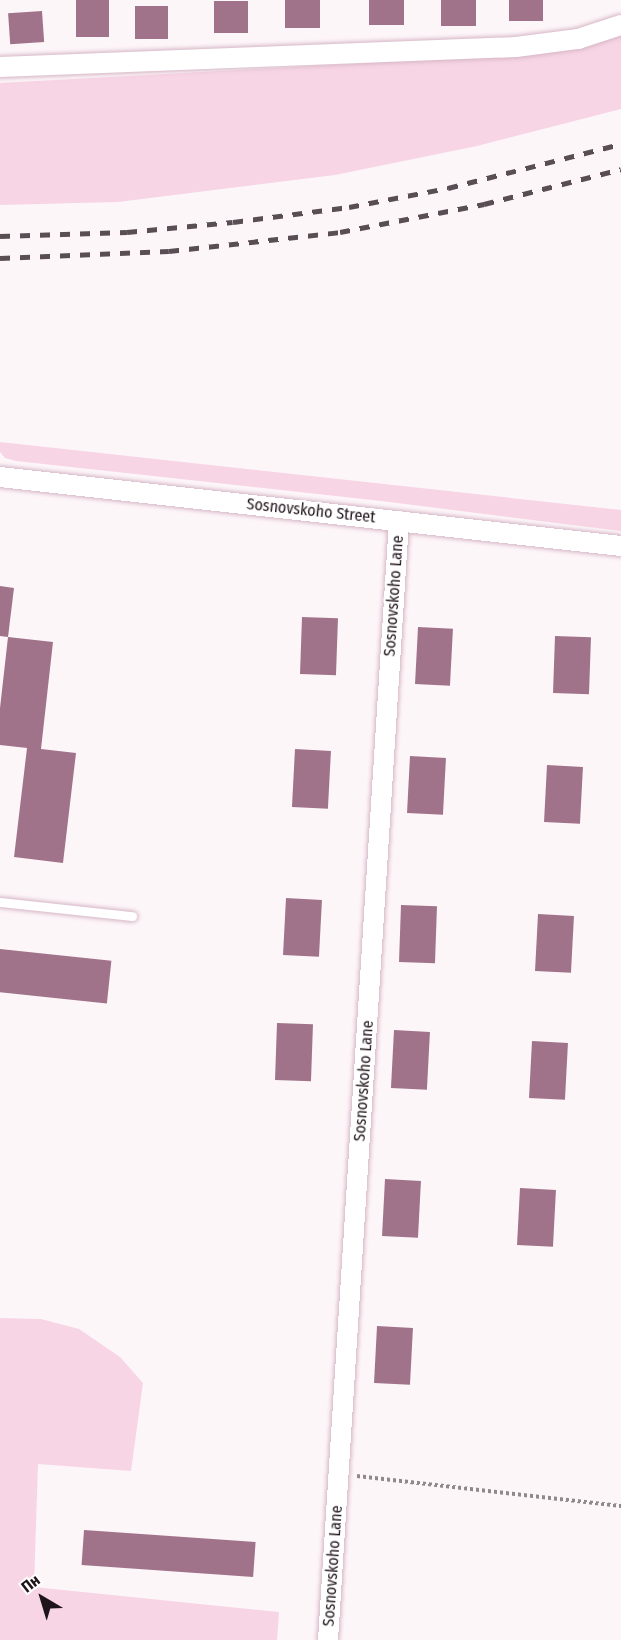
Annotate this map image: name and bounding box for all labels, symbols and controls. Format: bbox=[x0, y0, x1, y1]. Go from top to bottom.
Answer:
street label: Sosnovskoho Street bbox=[246, 495, 376, 527]
street label: Sosnovskoho Lane bbox=[380, 535, 408, 657]
street label: Sosnovskoho Lane bbox=[350, 1020, 378, 1142]
street label: Sosnovskoho Lane bbox=[319, 1505, 347, 1627]
north arrow bbox=[12, 1568, 72, 1628]
text: Пн bbox=[18, 1570, 44, 1596]

